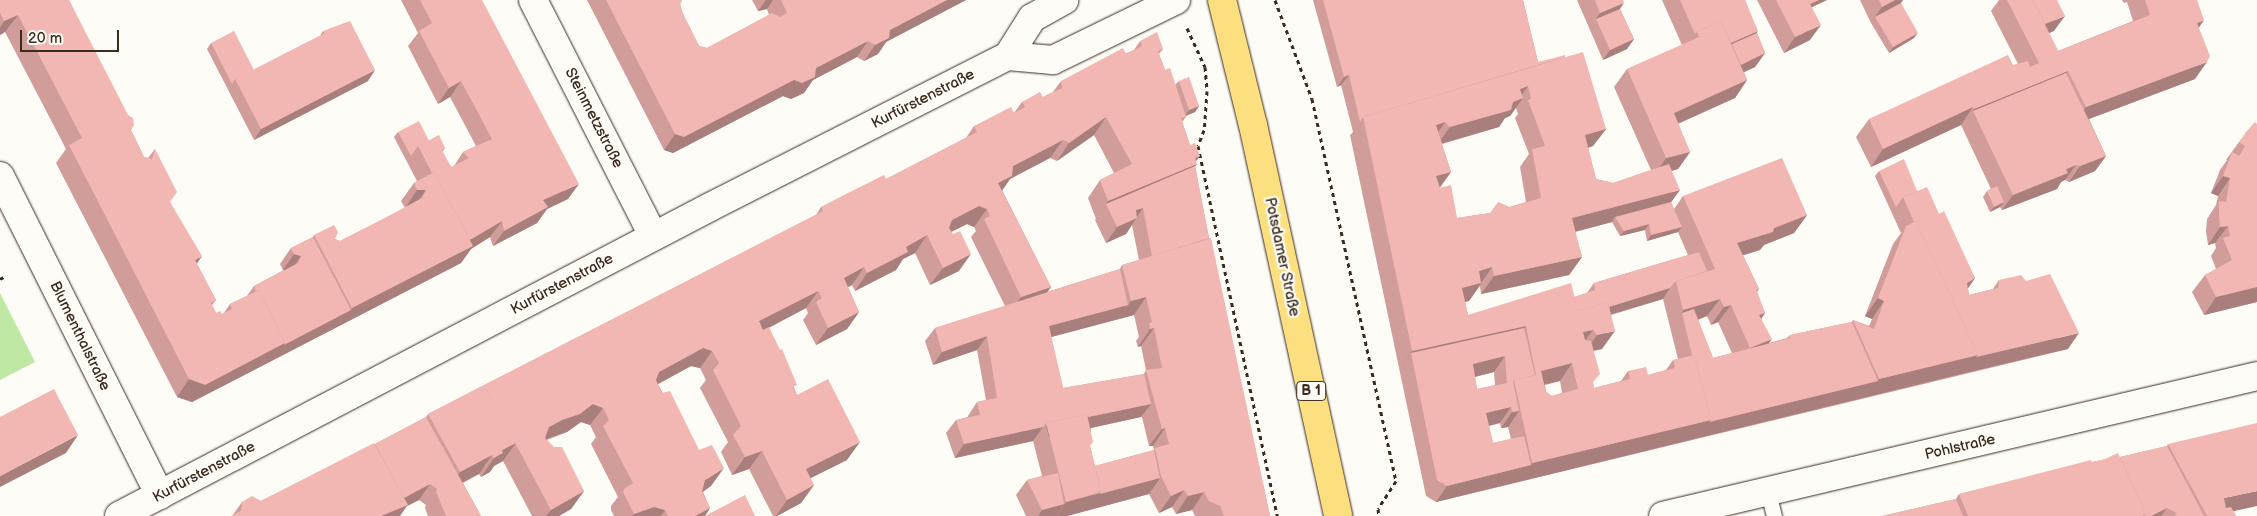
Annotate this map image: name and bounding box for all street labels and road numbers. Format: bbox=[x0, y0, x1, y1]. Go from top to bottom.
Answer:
street label: Steinmetzstraße bbox=[561, 65, 627, 171]
street label: Kurfürstenstraße bbox=[868, 65, 978, 133]
street label: Potsdamer Straße bbox=[1261, 196, 1303, 318]
street label: Kurfürstenstraße bbox=[508, 249, 616, 319]
street label: Blumenthalstraße bbox=[46, 278, 114, 394]
road number: B 1 bbox=[1296, 380, 1326, 402]
street label: Pohlstraße bbox=[1923, 430, 1997, 464]
street label: Kurfürstenstraße bbox=[150, 437, 258, 507]

